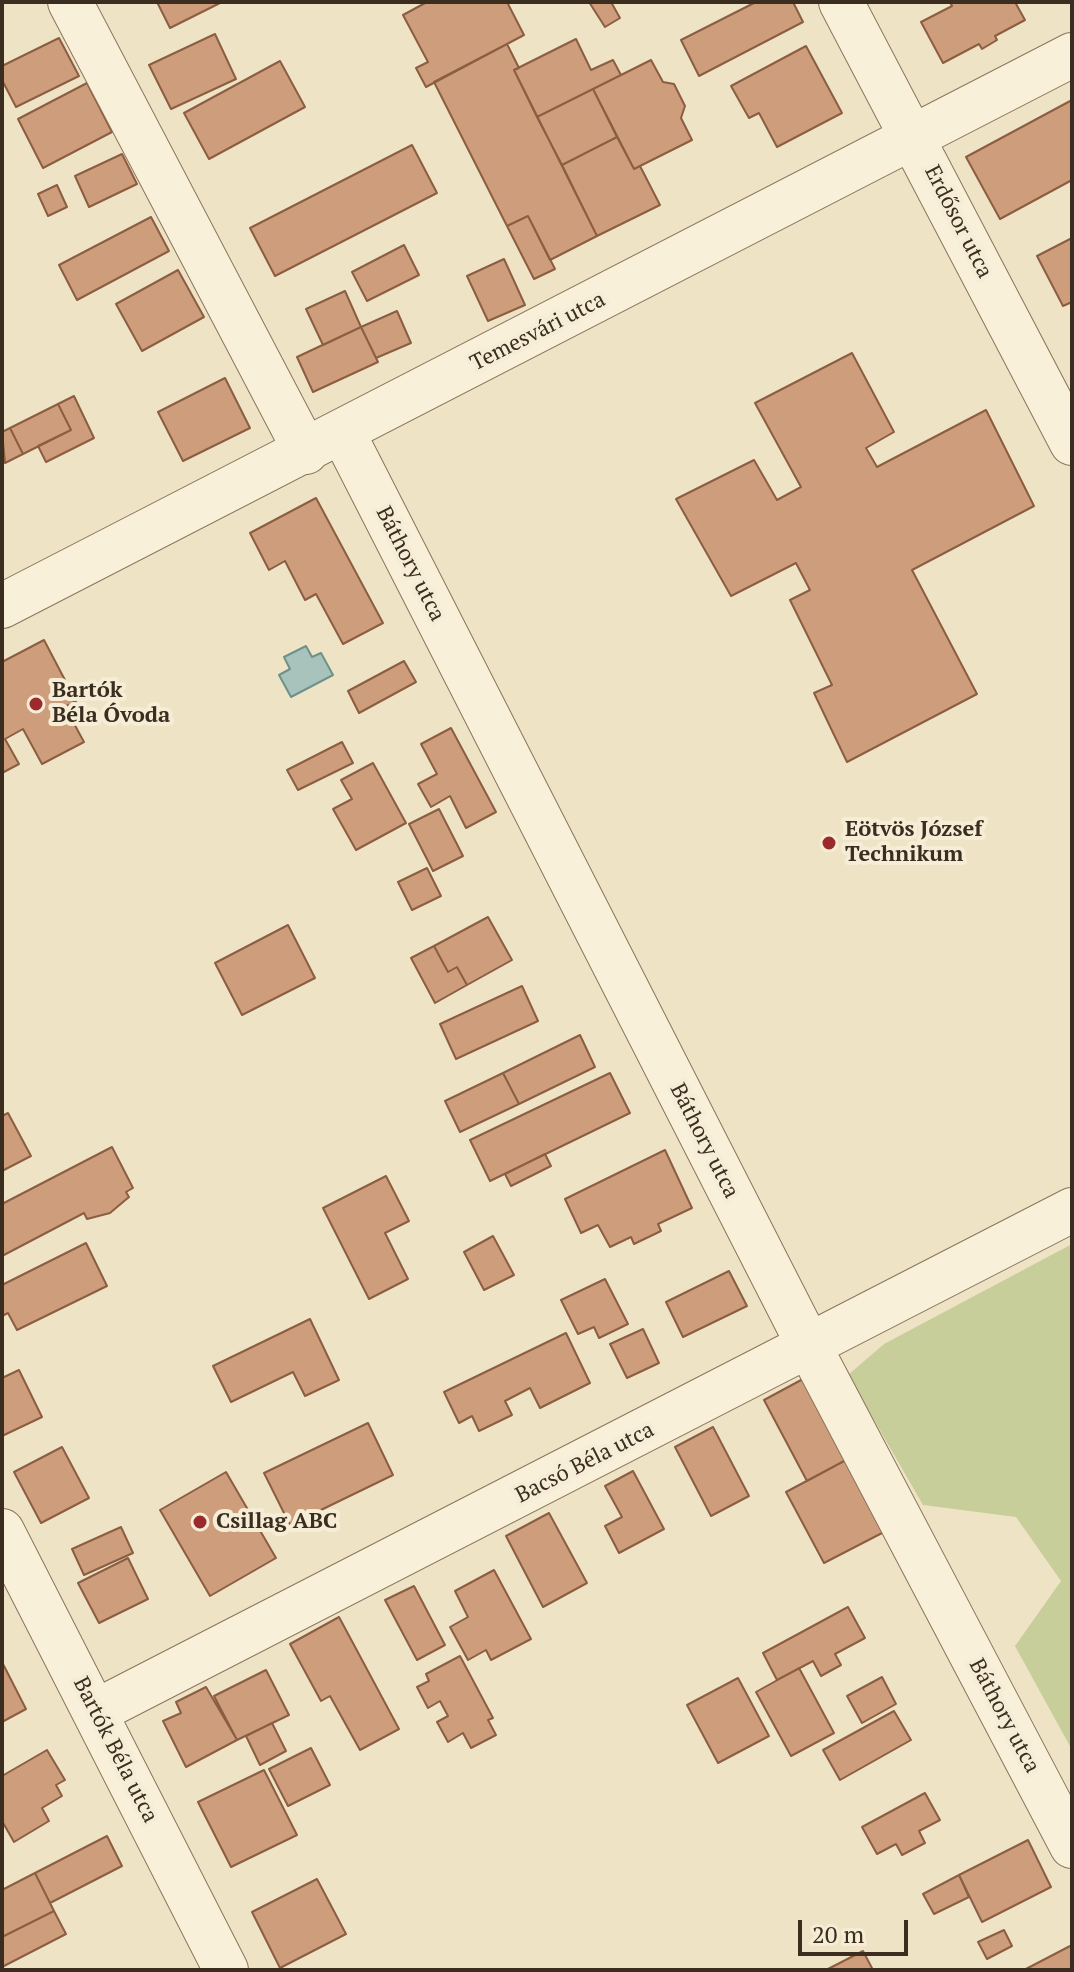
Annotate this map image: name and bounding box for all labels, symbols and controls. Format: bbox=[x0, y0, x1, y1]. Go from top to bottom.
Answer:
street label: Erdősor utca bbox=[918, 161, 998, 283]
street label: Temesvári utca bbox=[466, 287, 610, 377]
street label: Báthory utca bbox=[370, 502, 450, 626]
place label: Bartók Béla Óvoda bbox=[52, 678, 170, 730]
marker: Bartók Béla Óvoda bbox=[27, 695, 45, 713]
place label: Eötvös József Technikum bbox=[845, 817, 982, 868]
marker: Eötvös József Technikum bbox=[820, 834, 838, 852]
street label: Báthory utca bbox=[664, 1079, 744, 1203]
street label: Bacsó Béla utca bbox=[511, 1417, 659, 1509]
place label: Csillag ABC bbox=[216, 1509, 337, 1535]
marker: Csillag ABC bbox=[191, 1513, 209, 1531]
street label: Báthory utca bbox=[963, 1654, 1045, 1778]
street label: Bartók Béla utca bbox=[67, 1673, 163, 1827]
scale bar bbox=[802, 1904, 912, 1954]
text: 20 m bbox=[812, 1918, 864, 1950]

